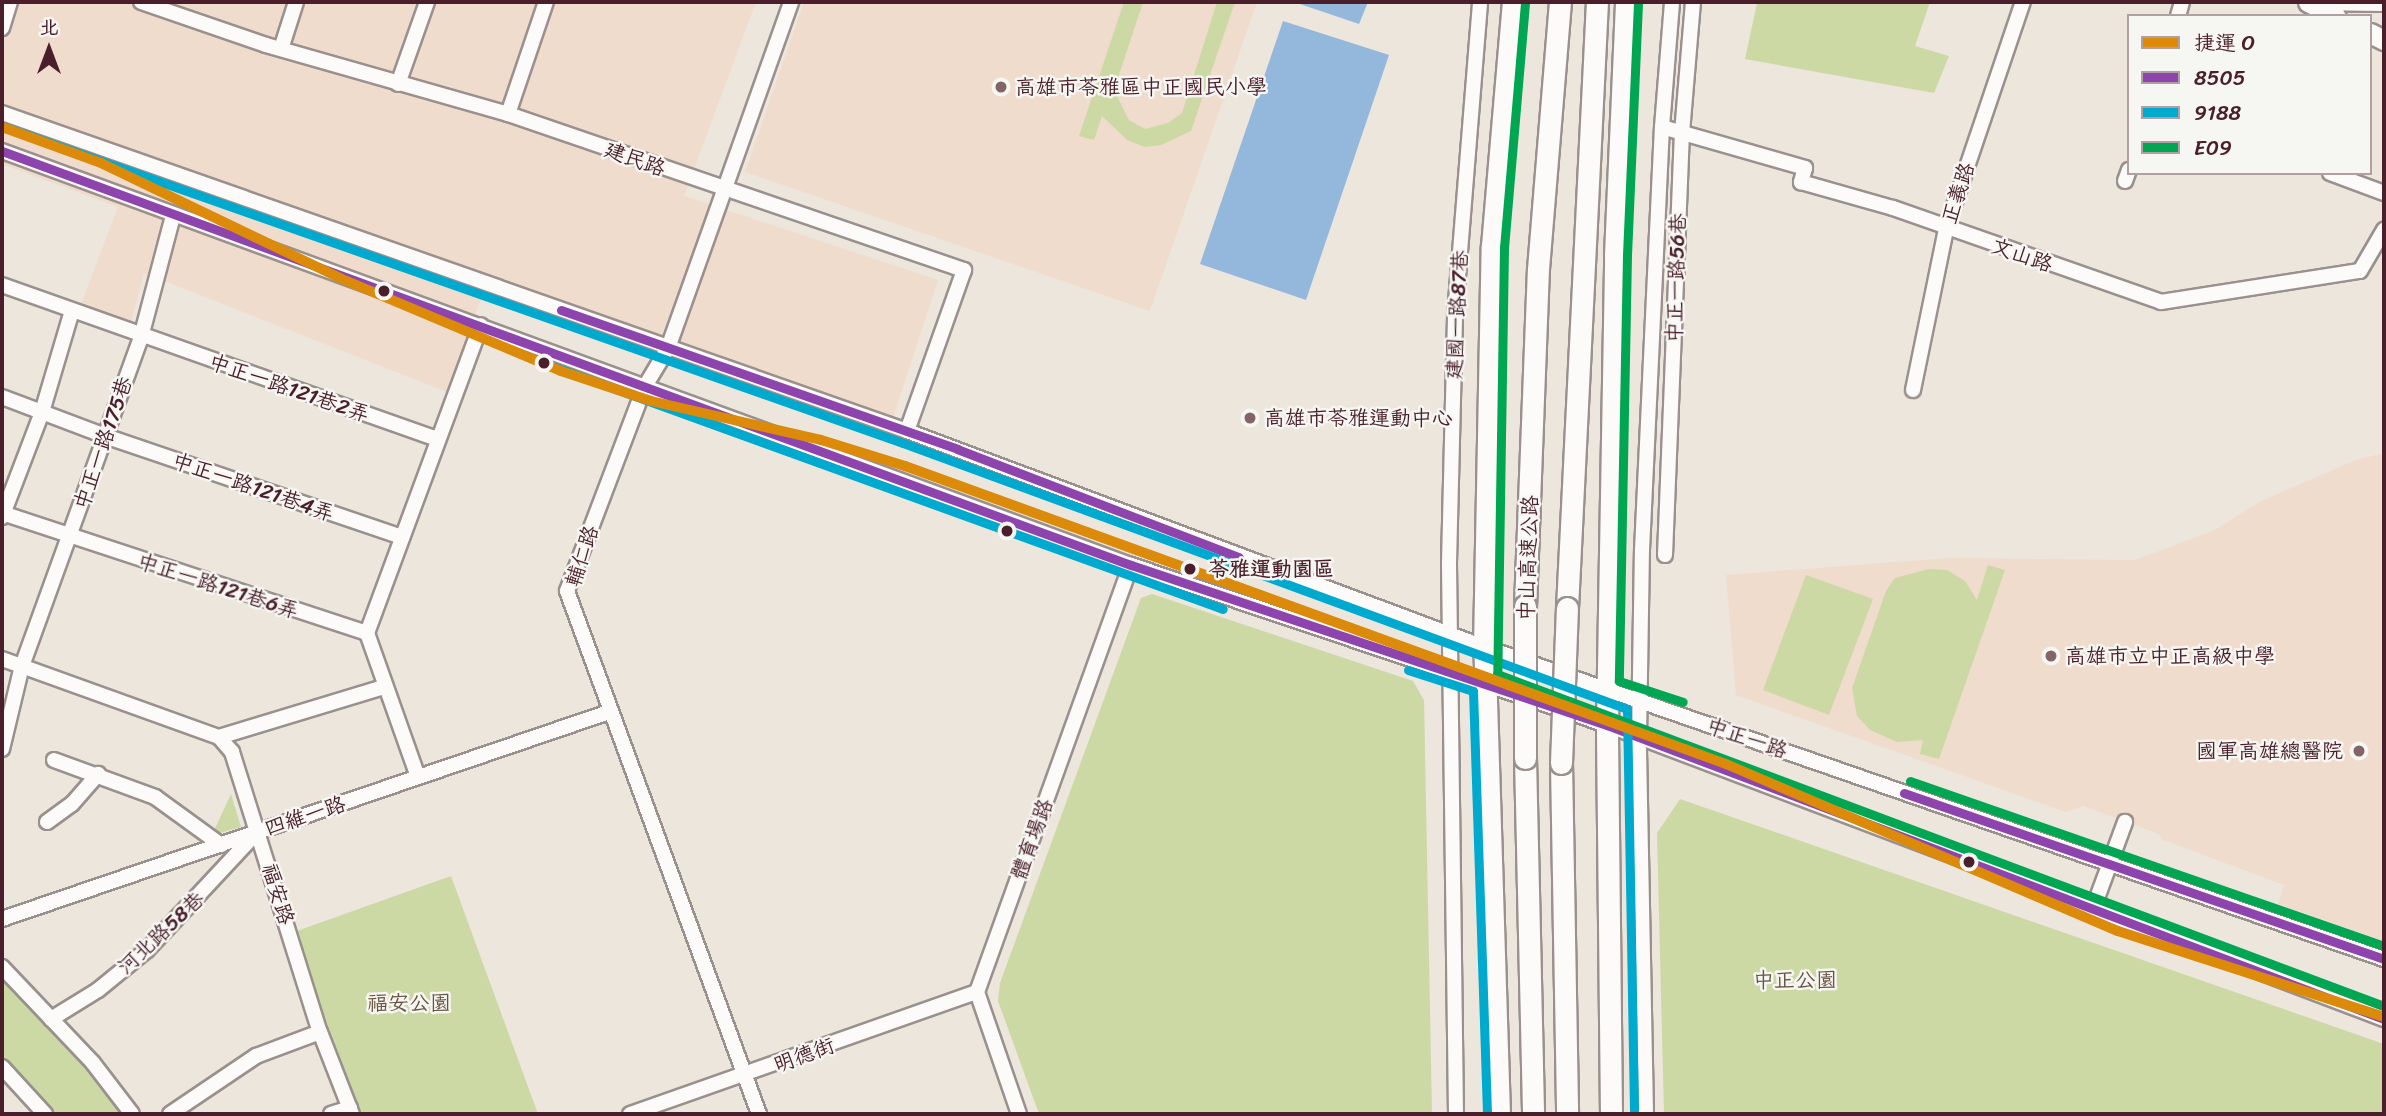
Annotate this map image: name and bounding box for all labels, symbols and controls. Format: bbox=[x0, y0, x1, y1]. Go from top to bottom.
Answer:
text: 北 bbox=[39, 11, 59, 44]
north arrow bbox=[14, 14, 84, 84]
legend bbox=[2127, 14, 2372, 175]
text: 捷運 O bbox=[2194, 24, 2255, 62]
text: 8505 bbox=[2194, 59, 2246, 97]
place label: 高雄市苓雅區中正國民小學 bbox=[1015, 74, 1267, 100]
marker: 高雄市苓雅區中正國民小學 bbox=[993, 79, 1009, 95]
text: 9188 bbox=[2194, 94, 2241, 132]
text: E09 bbox=[2194, 129, 2232, 167]
street label: 建民路 bbox=[601, 136, 669, 182]
street label: 正義路 bbox=[1936, 159, 1980, 227]
street label: 中正一路56巷 bbox=[1661, 213, 1691, 343]
street label: 文山路 bbox=[1988, 233, 2056, 277]
street label: 建國一路87巷 bbox=[1441, 250, 1473, 380]
unlabelled marker bbox=[377, 284, 391, 298]
street label: 中正一路121巷2弄 bbox=[205, 349, 373, 427]
unlabelled marker bbox=[537, 356, 551, 370]
street label: 中正一路175巷 bbox=[68, 373, 138, 513]
place label: 高雄市苓雅運動中心 bbox=[1264, 405, 1453, 431]
marker: 高雄市苓雅運動中心 bbox=[1242, 410, 1258, 426]
street label: 中正一路121巷4弄 bbox=[169, 448, 337, 526]
street label: 中山高速公路 bbox=[1513, 495, 1543, 621]
street label: 輔仁路 bbox=[560, 522, 604, 590]
unlabelled marker bbox=[1000, 524, 1014, 538]
street label: 中正一路121巷6弄 bbox=[134, 548, 302, 624]
place label: 苓雅運動園區 bbox=[1208, 556, 1334, 582]
marker: 苓雅運動園區 bbox=[1179, 558, 1201, 580]
place label: 高雄市立中正高級中學 bbox=[2065, 643, 2275, 669]
marker: 高雄市立中正高級中學 bbox=[2043, 648, 2059, 664]
street label: 中正一路 bbox=[1703, 712, 1791, 764]
place label: 國軍高雄總醫院 bbox=[2196, 738, 2343, 764]
marker: 國軍高雄總醫院 bbox=[2349, 741, 2369, 761]
street label: 四維一路 bbox=[261, 791, 349, 841]
street label: 體育場路 bbox=[1006, 795, 1058, 883]
unlabelled marker bbox=[1962, 855, 1976, 869]
street label: 福安路 bbox=[257, 860, 299, 928]
street label: 河北路58巷 bbox=[112, 886, 210, 980]
park label: 中正公園 bbox=[1753, 967, 1837, 993]
park label: 福安公園 bbox=[367, 990, 451, 1016]
street label: 明德街 bbox=[770, 1032, 838, 1078]

